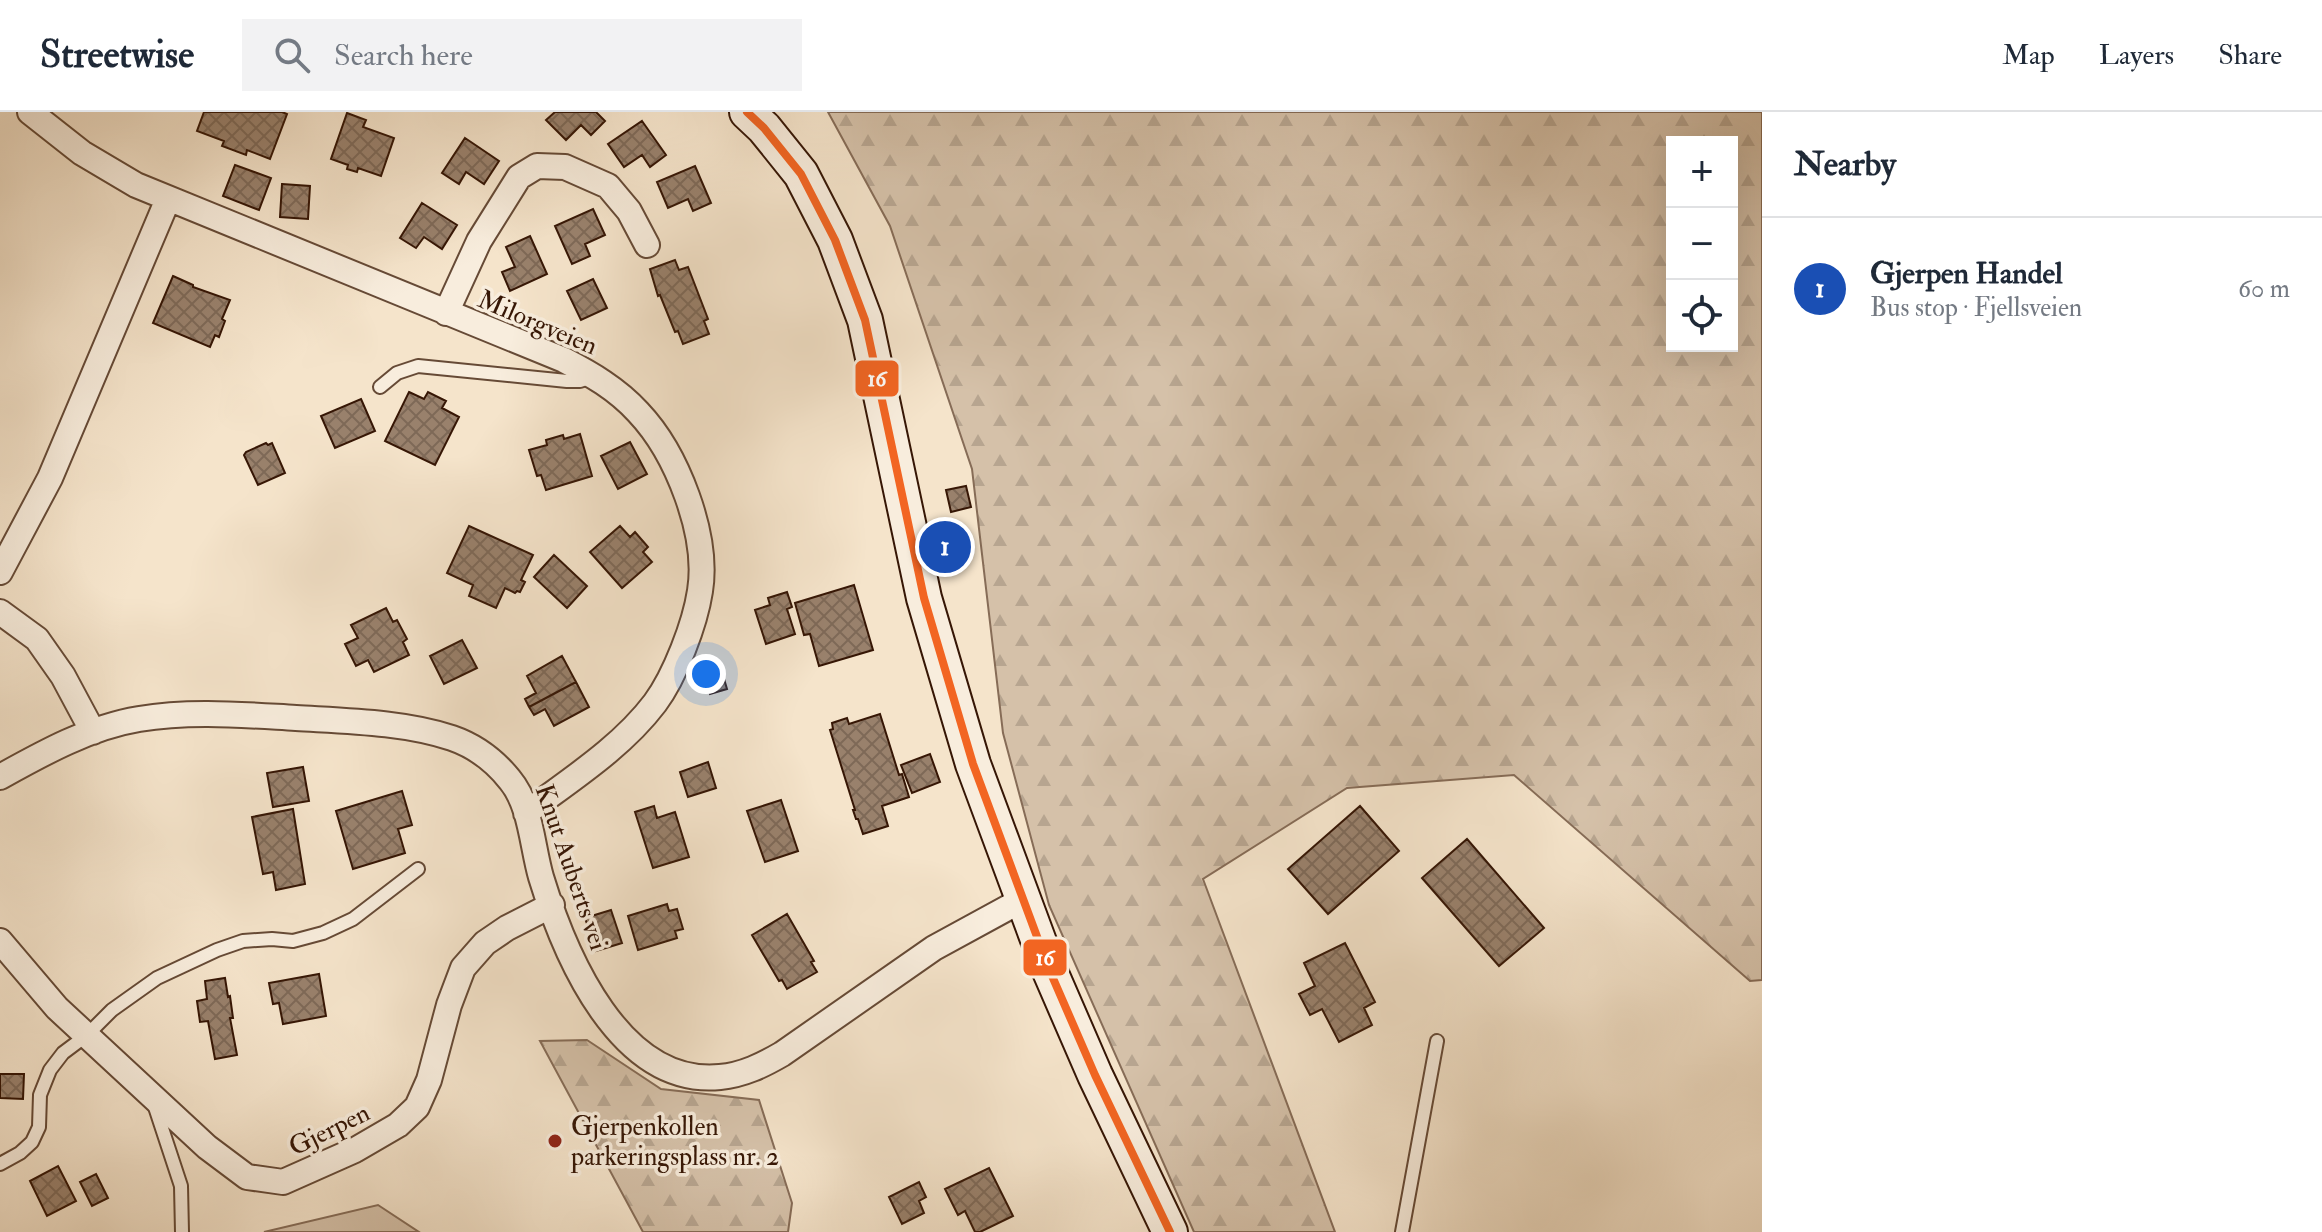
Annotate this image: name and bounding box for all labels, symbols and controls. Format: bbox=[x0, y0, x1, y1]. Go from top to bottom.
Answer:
search box bbox=[242, 19, 802, 91]
text: Streetwise bbox=[40, 31, 194, 79]
icon: search bbox=[270, 33, 314, 77]
text: Search here bbox=[334, 37, 473, 74]
text: Map bbox=[2002, 38, 2055, 73]
text: Layers bbox=[2099, 38, 2174, 73]
text: Share bbox=[2218, 38, 2282, 73]
map controls bbox=[1666, 136, 1738, 352]
button: + bbox=[1666, 136, 1738, 208]
text: Nearby bbox=[1794, 143, 1896, 186]
button: − bbox=[1666, 208, 1738, 280]
text: Gjerpen Handel bbox=[1870, 255, 2063, 292]
text: 1 bbox=[1815, 273, 1825, 305]
text: 60 m bbox=[2238, 273, 2290, 305]
button: locate bbox=[1666, 280, 1738, 352]
street label: Milorgveien bbox=[473, 283, 602, 362]
text: Bus stop · Fjellsveien bbox=[1870, 292, 2082, 324]
line badge: 16 bbox=[854, 359, 900, 398]
text: 16 bbox=[868, 365, 888, 393]
pin: 1 bbox=[919, 517, 971, 577]
your location bbox=[686, 654, 726, 694]
street label: Knut Auberts vei bbox=[528, 780, 614, 955]
line badge: 16 bbox=[1022, 938, 1068, 977]
text: 16 bbox=[1036, 944, 1056, 972]
street label: Gjerpen bbox=[284, 1097, 375, 1164]
place label: Gjerpenkollen parkeringsplass nr. 2 bbox=[570, 1111, 779, 1174]
marker: Gjerpenkollen parkeringsplass nr. 2 bbox=[546, 1132, 564, 1150]

